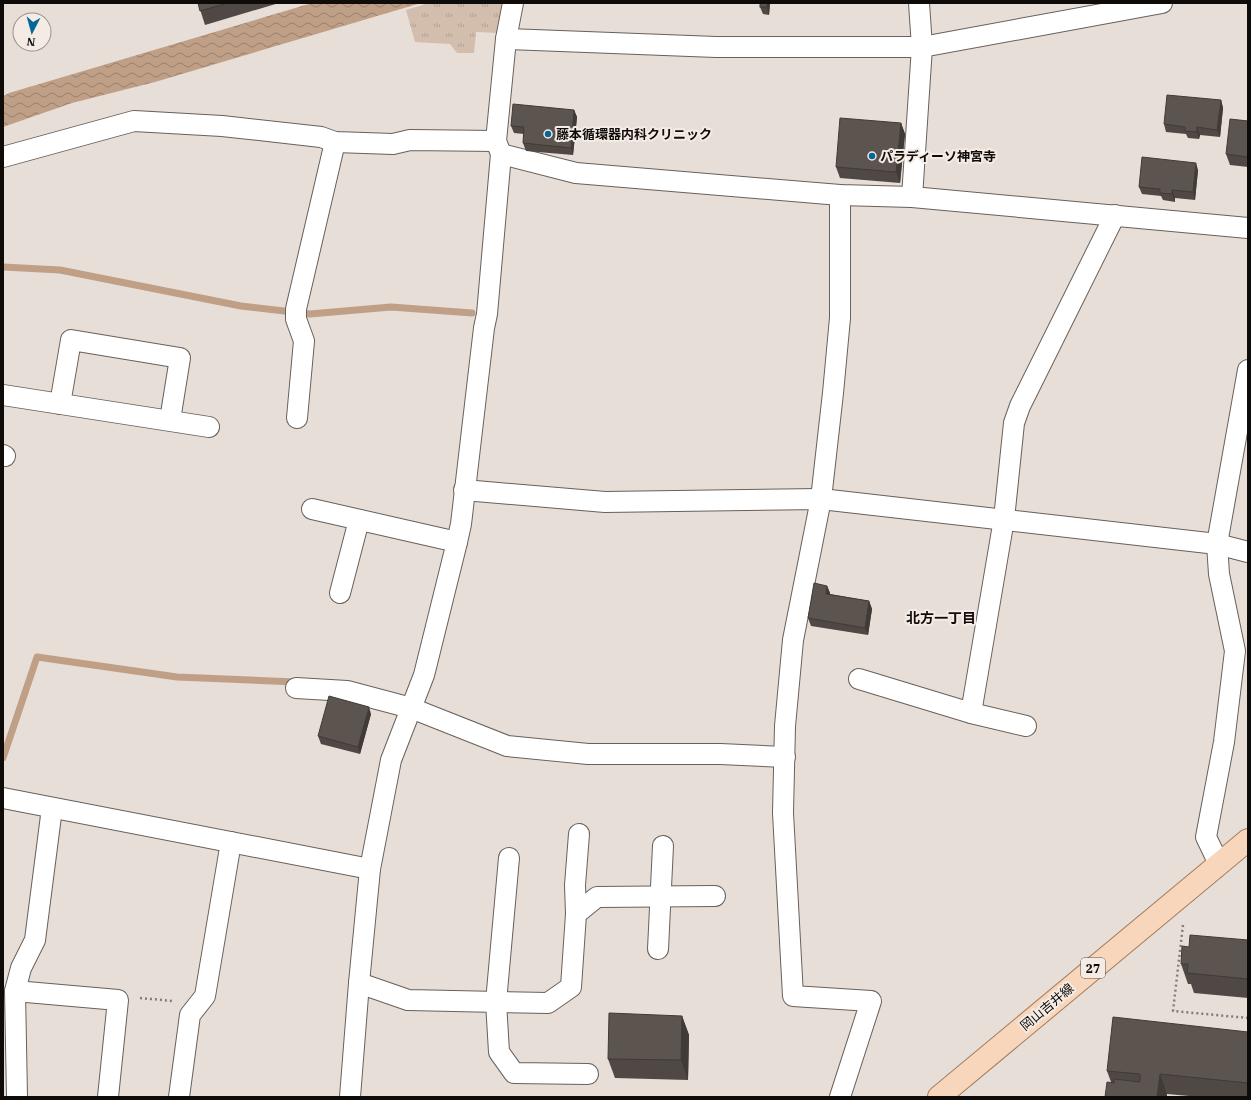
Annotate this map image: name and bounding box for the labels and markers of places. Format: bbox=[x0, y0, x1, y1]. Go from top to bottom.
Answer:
place label: 藤本循環器内科クリニック bbox=[556, 126, 712, 143]
marker: 藤本循環器内科クリニック bbox=[543, 129, 553, 139]
place label: パラディーソ神宮寺 bbox=[880, 148, 996, 165]
marker: パラディーソ神宮寺 bbox=[867, 151, 877, 161]

